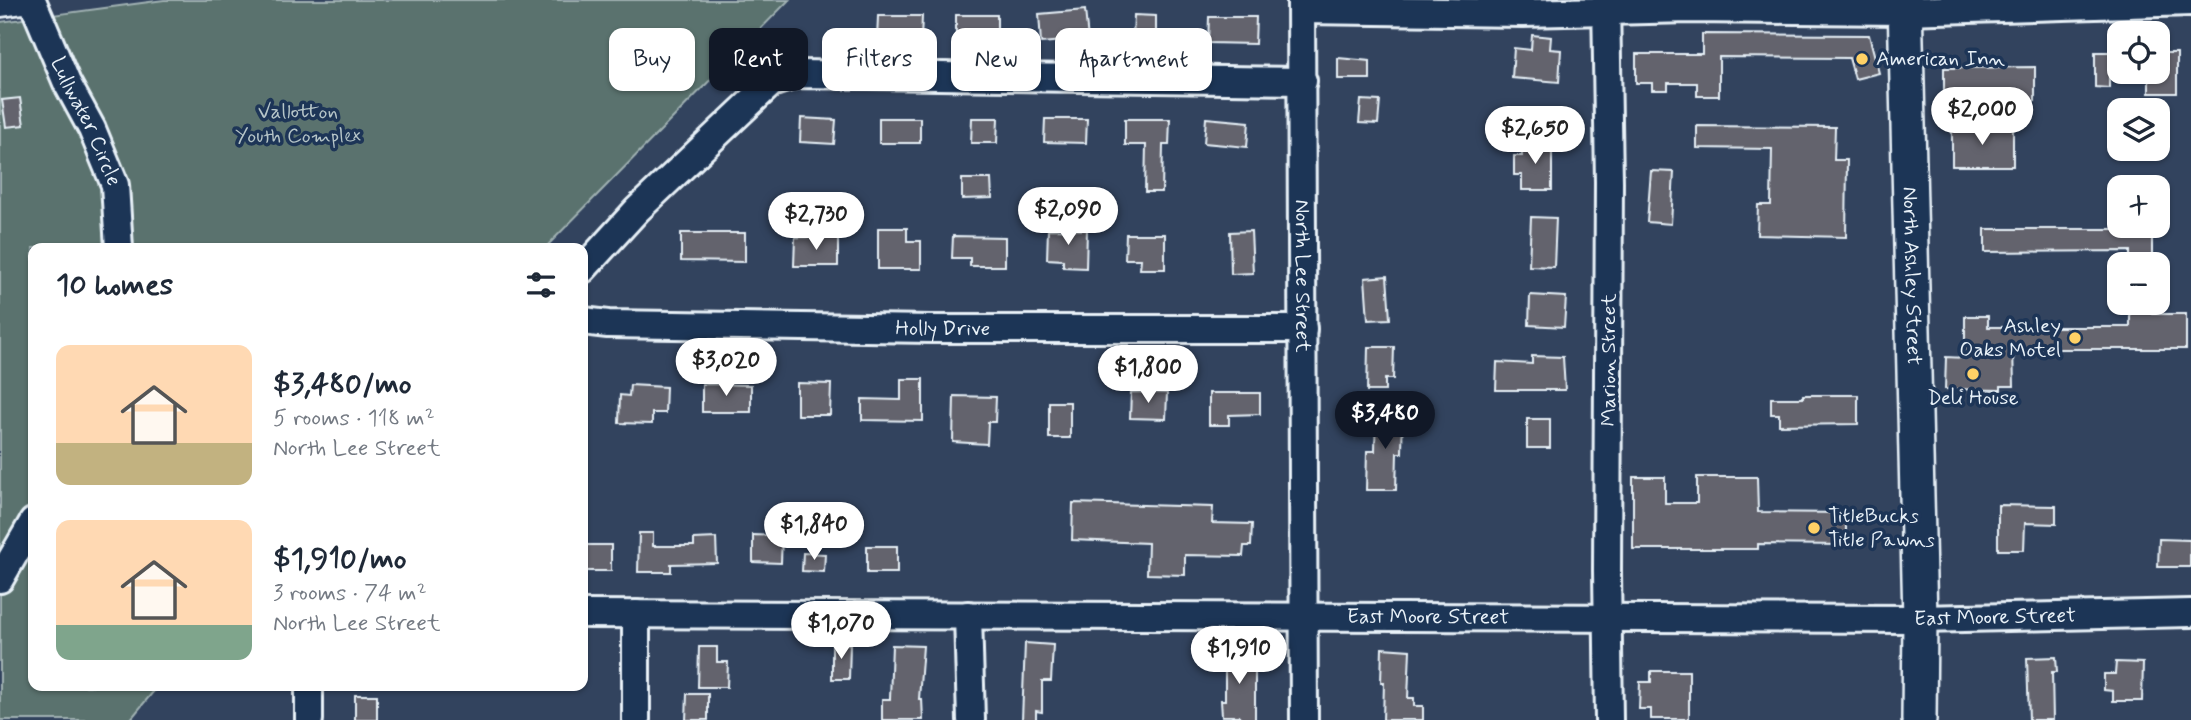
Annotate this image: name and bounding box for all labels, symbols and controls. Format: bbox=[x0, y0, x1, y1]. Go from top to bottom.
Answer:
map controls bbox=[2107, 21, 2170, 315]
button: locate bbox=[2107, 21, 2170, 84]
chip: Buy bbox=[609, 28, 695, 91]
chip: Rent bbox=[709, 28, 808, 91]
chip: Filters bbox=[822, 28, 937, 91]
chip: New bbox=[951, 28, 1041, 91]
chip: Apartment bbox=[1055, 28, 1212, 91]
place label: American Inn bbox=[1876, 45, 2006, 73]
marker: American Inn bbox=[1854, 51, 1870, 67]
street label: Lullwater Circle bbox=[44, 53, 128, 190]
pin: $2,000 bbox=[1925, 88, 2039, 147]
text: $2,000 bbox=[1947, 95, 2017, 125]
park label: Vallotton Youth Complex bbox=[235, 98, 361, 150]
button: layers bbox=[2107, 98, 2170, 161]
pin: $2,650 bbox=[1478, 106, 1592, 166]
text: $2,650 bbox=[1501, 114, 1569, 144]
button: + bbox=[2107, 175, 2170, 238]
street label: North Ashley Street bbox=[1896, 186, 1928, 366]
pin: $2,090 bbox=[1011, 188, 1125, 247]
pin: $2,730 bbox=[759, 192, 873, 252]
text: $2,090 bbox=[1034, 195, 1102, 225]
street label: North Lee Street bbox=[1288, 199, 1316, 353]
text: $2,730 bbox=[784, 200, 848, 230]
button: − bbox=[2107, 252, 2170, 315]
text: 10 homes bbox=[56, 266, 173, 305]
icon: filters bbox=[522, 266, 560, 304]
street label: Marion Street bbox=[1595, 293, 1623, 427]
place label: Ashley Oaks Motel bbox=[1959, 312, 2061, 364]
street label: Holly Drive bbox=[895, 314, 990, 343]
marker: Ashley Oaks Motel bbox=[2067, 330, 2083, 346]
pin: $3,020 bbox=[669, 338, 783, 398]
text: $3,020 bbox=[692, 346, 760, 376]
pin: $1,800 bbox=[1091, 346, 1205, 405]
text: $1,800 bbox=[1114, 353, 1182, 383]
text: $3,480/mo bbox=[273, 365, 412, 404]
marker: Deli House bbox=[1965, 366, 1981, 382]
icon: home bbox=[112, 373, 196, 457]
place label: Deli House bbox=[1927, 384, 2019, 412]
pin: $3,480 bbox=[1328, 392, 1442, 451]
text: $3,480 bbox=[1351, 399, 1419, 429]
text: 5 rooms · 118 m² bbox=[273, 404, 435, 434]
text: North Lee Street bbox=[273, 434, 441, 464]
place label: TitleBucks Title Pawns bbox=[1828, 502, 1935, 554]
pin: $1,840 bbox=[757, 503, 871, 562]
text: $1,840 bbox=[780, 510, 848, 540]
marker: TitleBucks Title Pawns bbox=[1806, 520, 1822, 536]
text: $1,910/mo bbox=[273, 540, 407, 579]
icon: home bbox=[112, 548, 196, 632]
text: 3 rooms · 74 m² bbox=[273, 579, 427, 609]
pin: $1,070 bbox=[784, 602, 898, 661]
street label: East Moore Street bbox=[1914, 602, 2077, 633]
street label: East Moore Street bbox=[1347, 603, 1509, 631]
text: North Lee Street bbox=[273, 609, 441, 639]
text: $1,070 bbox=[807, 609, 875, 639]
pin: $1,910 bbox=[1182, 626, 1296, 686]
text: $1,910 bbox=[1207, 634, 1271, 664]

